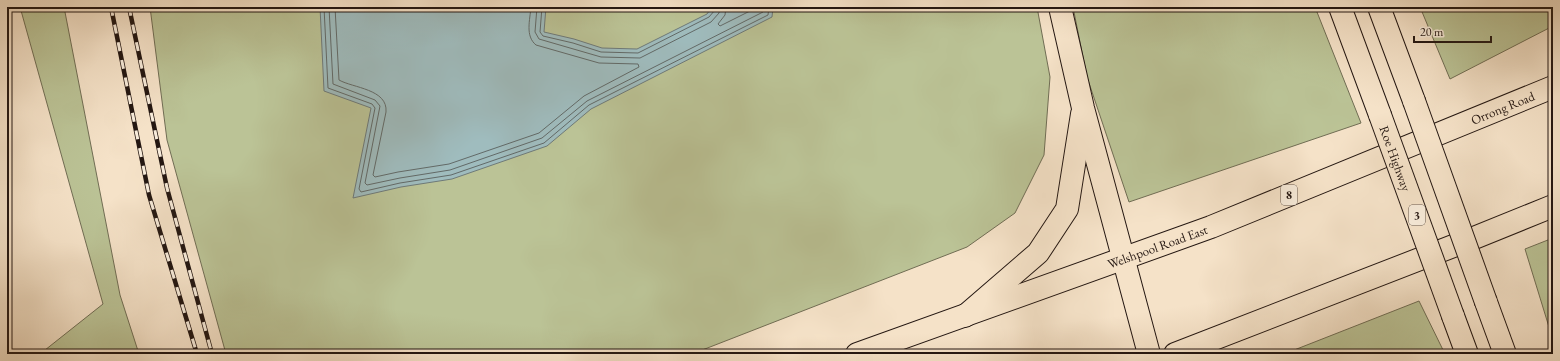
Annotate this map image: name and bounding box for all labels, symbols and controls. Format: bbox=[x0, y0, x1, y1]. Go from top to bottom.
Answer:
scale bar bbox=[1414, 18, 1491, 44]
text: 20 m bbox=[1420, 24, 1444, 40]
street label: Orrong Road bbox=[1468, 87, 1537, 129]
street label: Roe Highway bbox=[1376, 123, 1415, 194]
road number: 8 bbox=[1281, 185, 1297, 205]
road number: 3 bbox=[1409, 205, 1425, 225]
street label: Welshpool Road East bbox=[1105, 221, 1210, 273]

